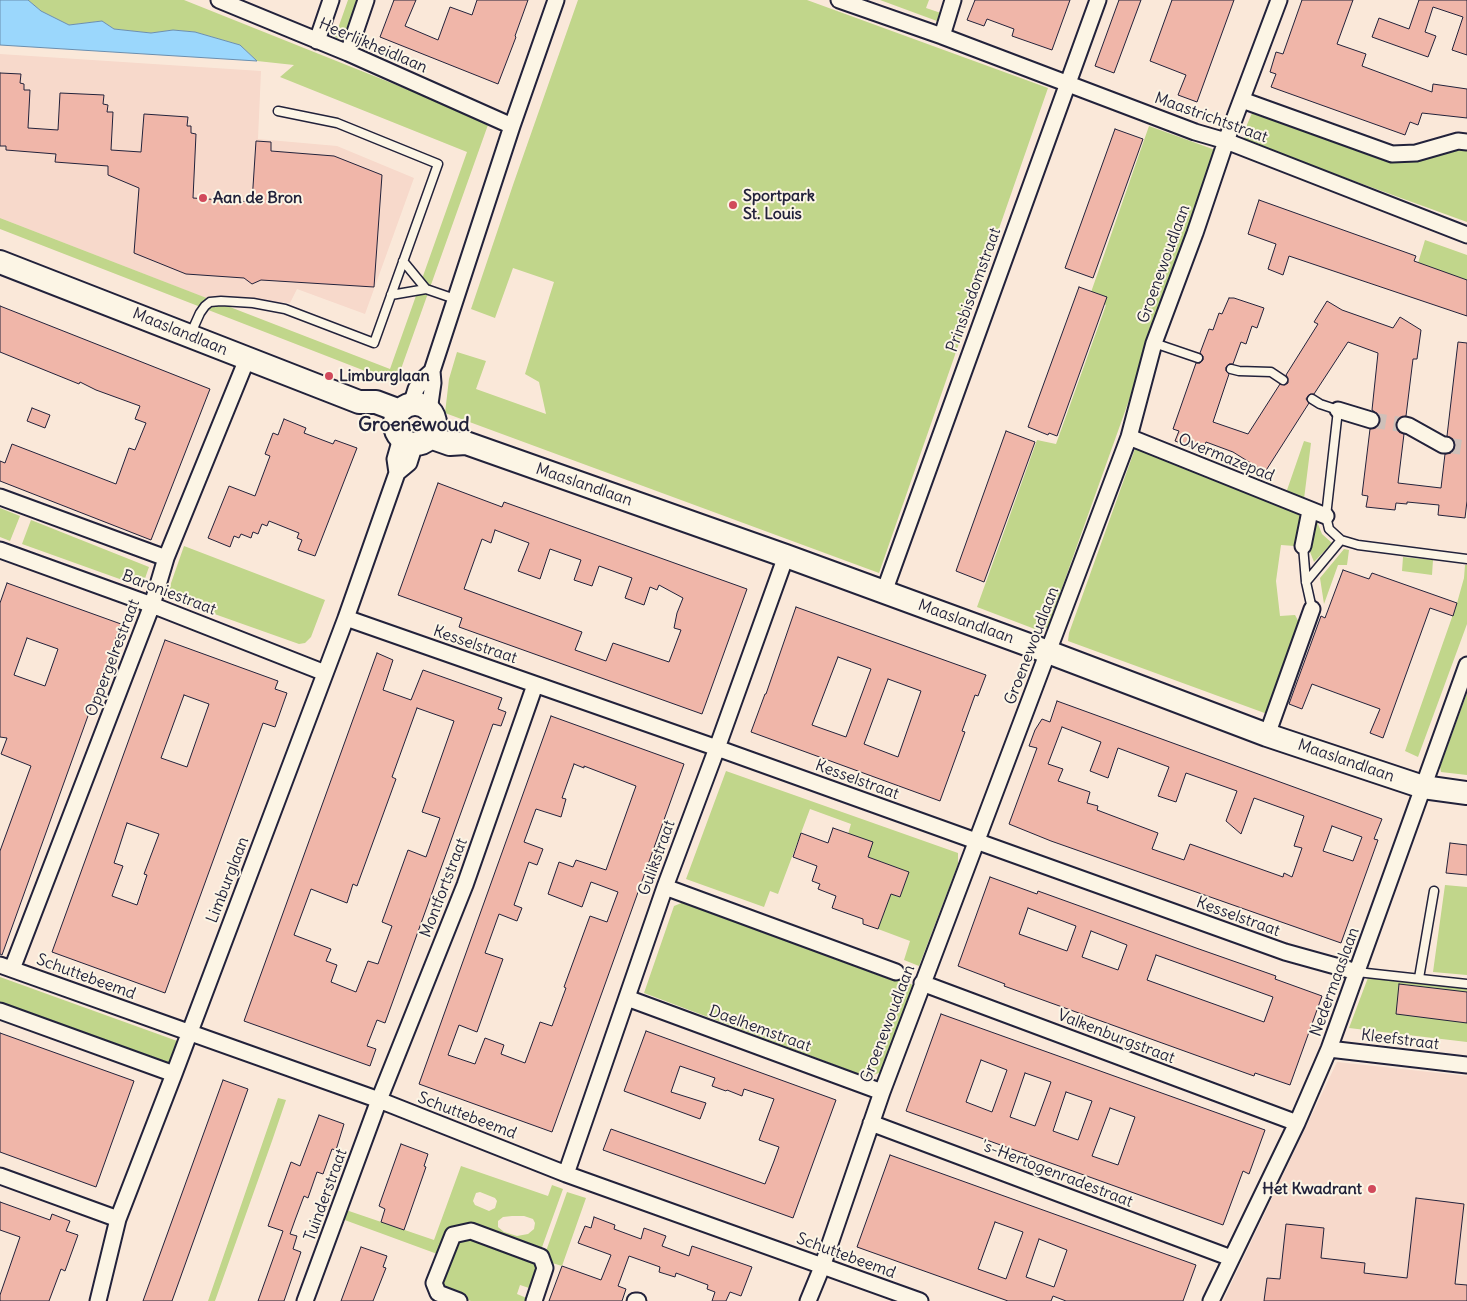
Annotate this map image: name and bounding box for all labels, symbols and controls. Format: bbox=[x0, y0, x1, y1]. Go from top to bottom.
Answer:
street label: Heerlijkheidlaan bbox=[316, 15, 430, 77]
street label: Maastrichtstraat bbox=[1152, 89, 1270, 147]
place label: Sportpark St. Louis bbox=[743, 186, 815, 224]
place label: Aan de Bron bbox=[213, 188, 302, 208]
marker: Aan de Bron bbox=[197, 192, 209, 204]
marker: Sportpark St. Louis bbox=[727, 199, 739, 211]
street label: Groenewoudlaan bbox=[1134, 202, 1194, 326]
street label: Prinsbisdomstraat bbox=[943, 225, 1005, 355]
street label: Maaslandlaan bbox=[130, 304, 230, 360]
place label: Limburglaan bbox=[339, 366, 430, 386]
marker: Limburglaan bbox=[323, 370, 335, 382]
district label: Groenewoud bbox=[358, 415, 470, 437]
street label: Overmazepad bbox=[1175, 430, 1277, 486]
street label: Maaslandlaan bbox=[533, 460, 635, 510]
street label: Baroniestraat bbox=[119, 566, 219, 620]
street label: Groenewoudlaan bbox=[1001, 584, 1063, 708]
street label: Maaslandlaan bbox=[915, 596, 1017, 648]
street label: Oppergelrestraat bbox=[82, 597, 144, 719]
street label: Kesselstraat bbox=[431, 622, 519, 668]
street label: Maaslandlaan bbox=[1295, 736, 1397, 786]
street label: Kesselstraat bbox=[813, 756, 901, 804]
street label: Gulikstraat bbox=[634, 818, 680, 898]
street label: Limburglaan bbox=[203, 834, 253, 926]
street label: Montfortstraat bbox=[416, 836, 472, 940]
street label: Kesselstraat bbox=[1194, 893, 1282, 941]
street label: Nedermaaslaan bbox=[1306, 925, 1364, 1039]
street label: Schuttebeemd bbox=[34, 950, 138, 1004]
street label: Groenewoudlaan bbox=[857, 962, 919, 1086]
street label: Daelhemstraat bbox=[706, 1002, 814, 1056]
street label: Valkenburgstraat bbox=[1055, 1006, 1177, 1068]
street label: Kleefstraat bbox=[1360, 1026, 1440, 1054]
street label: Schuttebeemd bbox=[415, 1088, 519, 1144]
street label: 's-Hertogenradestraat bbox=[979, 1136, 1135, 1212]
street label: Tuinderstraat bbox=[300, 1146, 352, 1244]
place label: Het Kwadrant bbox=[1262, 1179, 1362, 1199]
marker: Het Kwadrant bbox=[1366, 1183, 1378, 1195]
street label: Schuttebeemd bbox=[794, 1229, 898, 1283]

